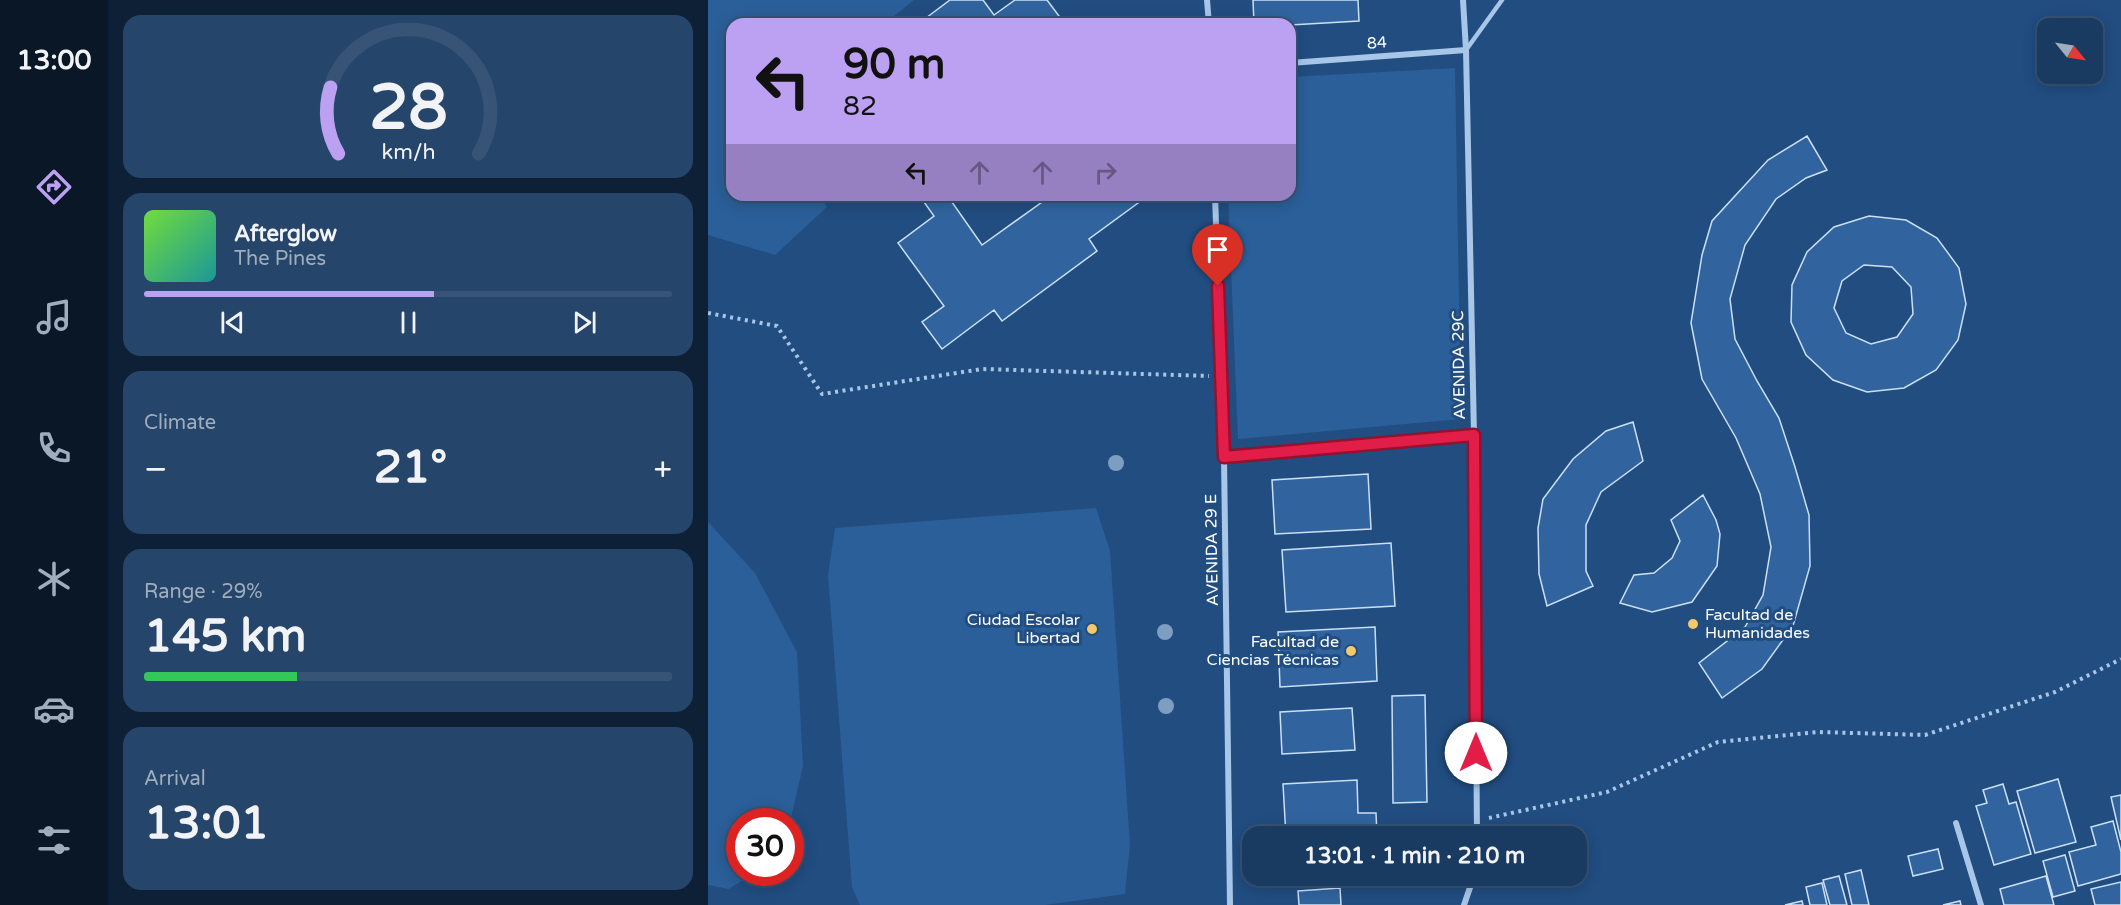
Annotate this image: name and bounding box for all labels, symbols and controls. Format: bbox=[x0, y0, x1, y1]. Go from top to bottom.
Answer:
north arrow bbox=[2037, 18, 2103, 84]
map controls bbox=[2037, 18, 2103, 84]
street label: 84 bbox=[1366, 32, 1388, 54]
text: 90 m bbox=[843, 39, 945, 90]
icon: left bbox=[744, 42, 822, 120]
text: 13:00 bbox=[17, 44, 91, 77]
text: 28 bbox=[369, 71, 447, 146]
text: 82 bbox=[843, 90, 877, 123]
text: km/h bbox=[381, 139, 435, 165]
icon: left bbox=[900, 156, 933, 189]
icon: ahead bbox=[963, 156, 996, 189]
icon: ahead bbox=[1026, 156, 1059, 189]
icon: right bbox=[1089, 156, 1122, 189]
icon: directions bbox=[33, 166, 75, 208]
text: Afterglow bbox=[234, 221, 337, 247]
pin bbox=[1192, 224, 1243, 286]
icon: arrive bbox=[1201, 233, 1234, 266]
text: The Pines bbox=[234, 247, 326, 271]
icon: music bbox=[33, 296, 75, 338]
icon: previous bbox=[216, 306, 249, 339]
icon: pause bbox=[392, 306, 425, 339]
icon: next bbox=[568, 306, 601, 339]
street label: AVENIDA 29C bbox=[1448, 310, 1470, 420]
text: Climate bbox=[144, 411, 216, 435]
icon: phone bbox=[33, 427, 75, 469]
text: 21° bbox=[374, 441, 447, 495]
text: − bbox=[144, 450, 168, 489]
text: + bbox=[653, 450, 672, 489]
street label: AVENIDA 29 E bbox=[1201, 494, 1223, 606]
icon: climate bbox=[33, 558, 75, 600]
text: Range · 29% bbox=[144, 580, 263, 604]
place label: Facultad de Humanidades bbox=[1705, 605, 1810, 643]
text: 145 km bbox=[144, 610, 306, 664]
place label: Ciudad Escolar Libertad bbox=[967, 610, 1081, 648]
marker: Facultad de Humanidades bbox=[1686, 617, 1700, 631]
marker: Ciudad Escolar Libertad bbox=[1085, 622, 1099, 636]
place label: Facultad de Ciencias Técnicas bbox=[1207, 632, 1339, 670]
marker: Facultad de Ciencias Técnicas bbox=[1344, 644, 1358, 658]
icon: car bbox=[33, 688, 75, 730]
position arrow bbox=[1444, 721, 1508, 785]
text: Arrival bbox=[144, 767, 206, 791]
text: 13:01 bbox=[144, 797, 269, 851]
speed limit sign: 30 bbox=[726, 808, 804, 886]
icon: filters bbox=[33, 819, 75, 861]
text: 13:01 · 1 min · 210 m bbox=[1304, 843, 1525, 869]

